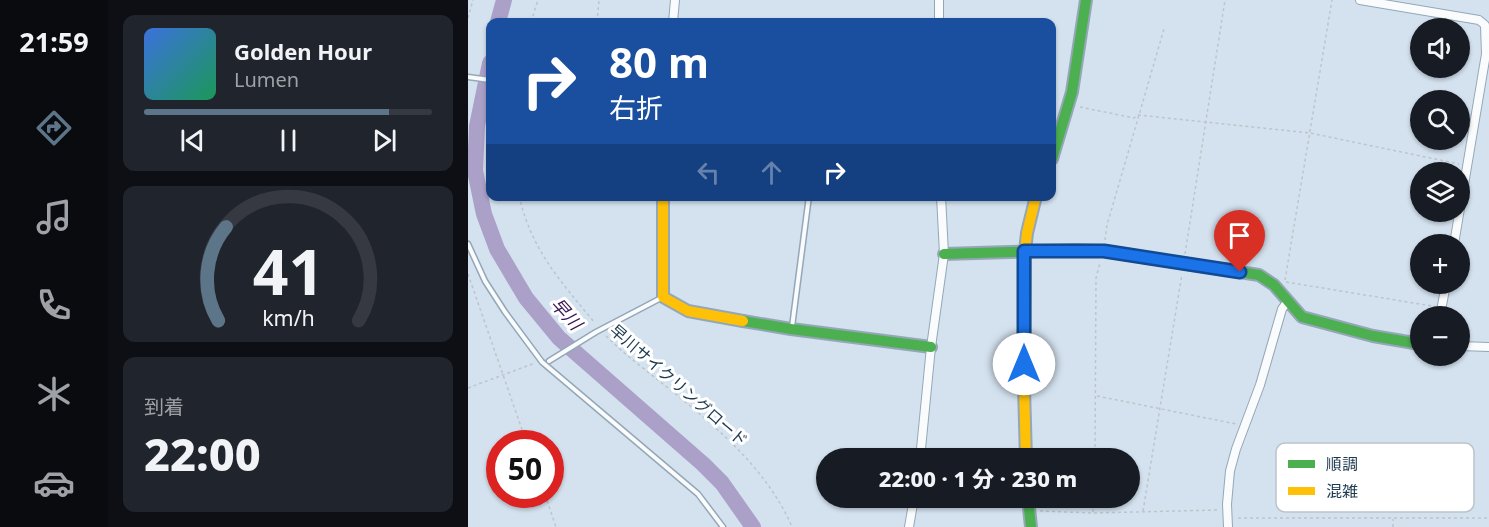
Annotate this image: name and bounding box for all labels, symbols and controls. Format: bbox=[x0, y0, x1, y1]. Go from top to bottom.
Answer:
map controls bbox=[1410, 18, 1470, 366]
button: sound bbox=[1410, 18, 1470, 78]
text: 21:59 bbox=[19, 23, 89, 60]
text: 80 m bbox=[609, 33, 709, 90]
text: Golden Hour bbox=[234, 36, 372, 66]
icon: right bbox=[510, 42, 588, 120]
text: Lumen bbox=[234, 66, 299, 93]
text: 右折 bbox=[609, 89, 663, 126]
button: search bbox=[1410, 90, 1470, 150]
icon: directions bbox=[33, 107, 75, 149]
icon: previous bbox=[176, 124, 209, 157]
icon: pause bbox=[272, 124, 305, 157]
icon: next bbox=[368, 124, 401, 157]
icon: left bbox=[692, 156, 725, 189]
icon: ahead bbox=[755, 156, 788, 189]
icon: right bbox=[818, 156, 851, 189]
button: layers bbox=[1410, 162, 1470, 222]
icon: music bbox=[33, 196, 75, 238]
pin bbox=[1214, 210, 1265, 272]
icon: arrive bbox=[1223, 219, 1256, 252]
text: 41 bbox=[252, 228, 324, 313]
button: + bbox=[1410, 234, 1470, 294]
icon: phone bbox=[33, 284, 75, 326]
water label: 早川 bbox=[546, 292, 589, 336]
text: km/h bbox=[262, 303, 314, 332]
button: − bbox=[1410, 306, 1470, 366]
street label: 早川サイクリングロード bbox=[605, 319, 753, 451]
position arrow bbox=[992, 332, 1056, 396]
icon: climate bbox=[33, 373, 75, 415]
text: 到着 bbox=[144, 393, 184, 420]
text: 22:00 bbox=[144, 423, 261, 484]
speed limit sign: 50 bbox=[486, 430, 564, 508]
legend bbox=[1276, 443, 1474, 512]
text: 順調 bbox=[1326, 453, 1358, 475]
icon: car bbox=[33, 462, 75, 504]
text: 22:00 · 1 分 · 230 m bbox=[879, 463, 1077, 493]
text: 混雑 bbox=[1326, 480, 1358, 502]

